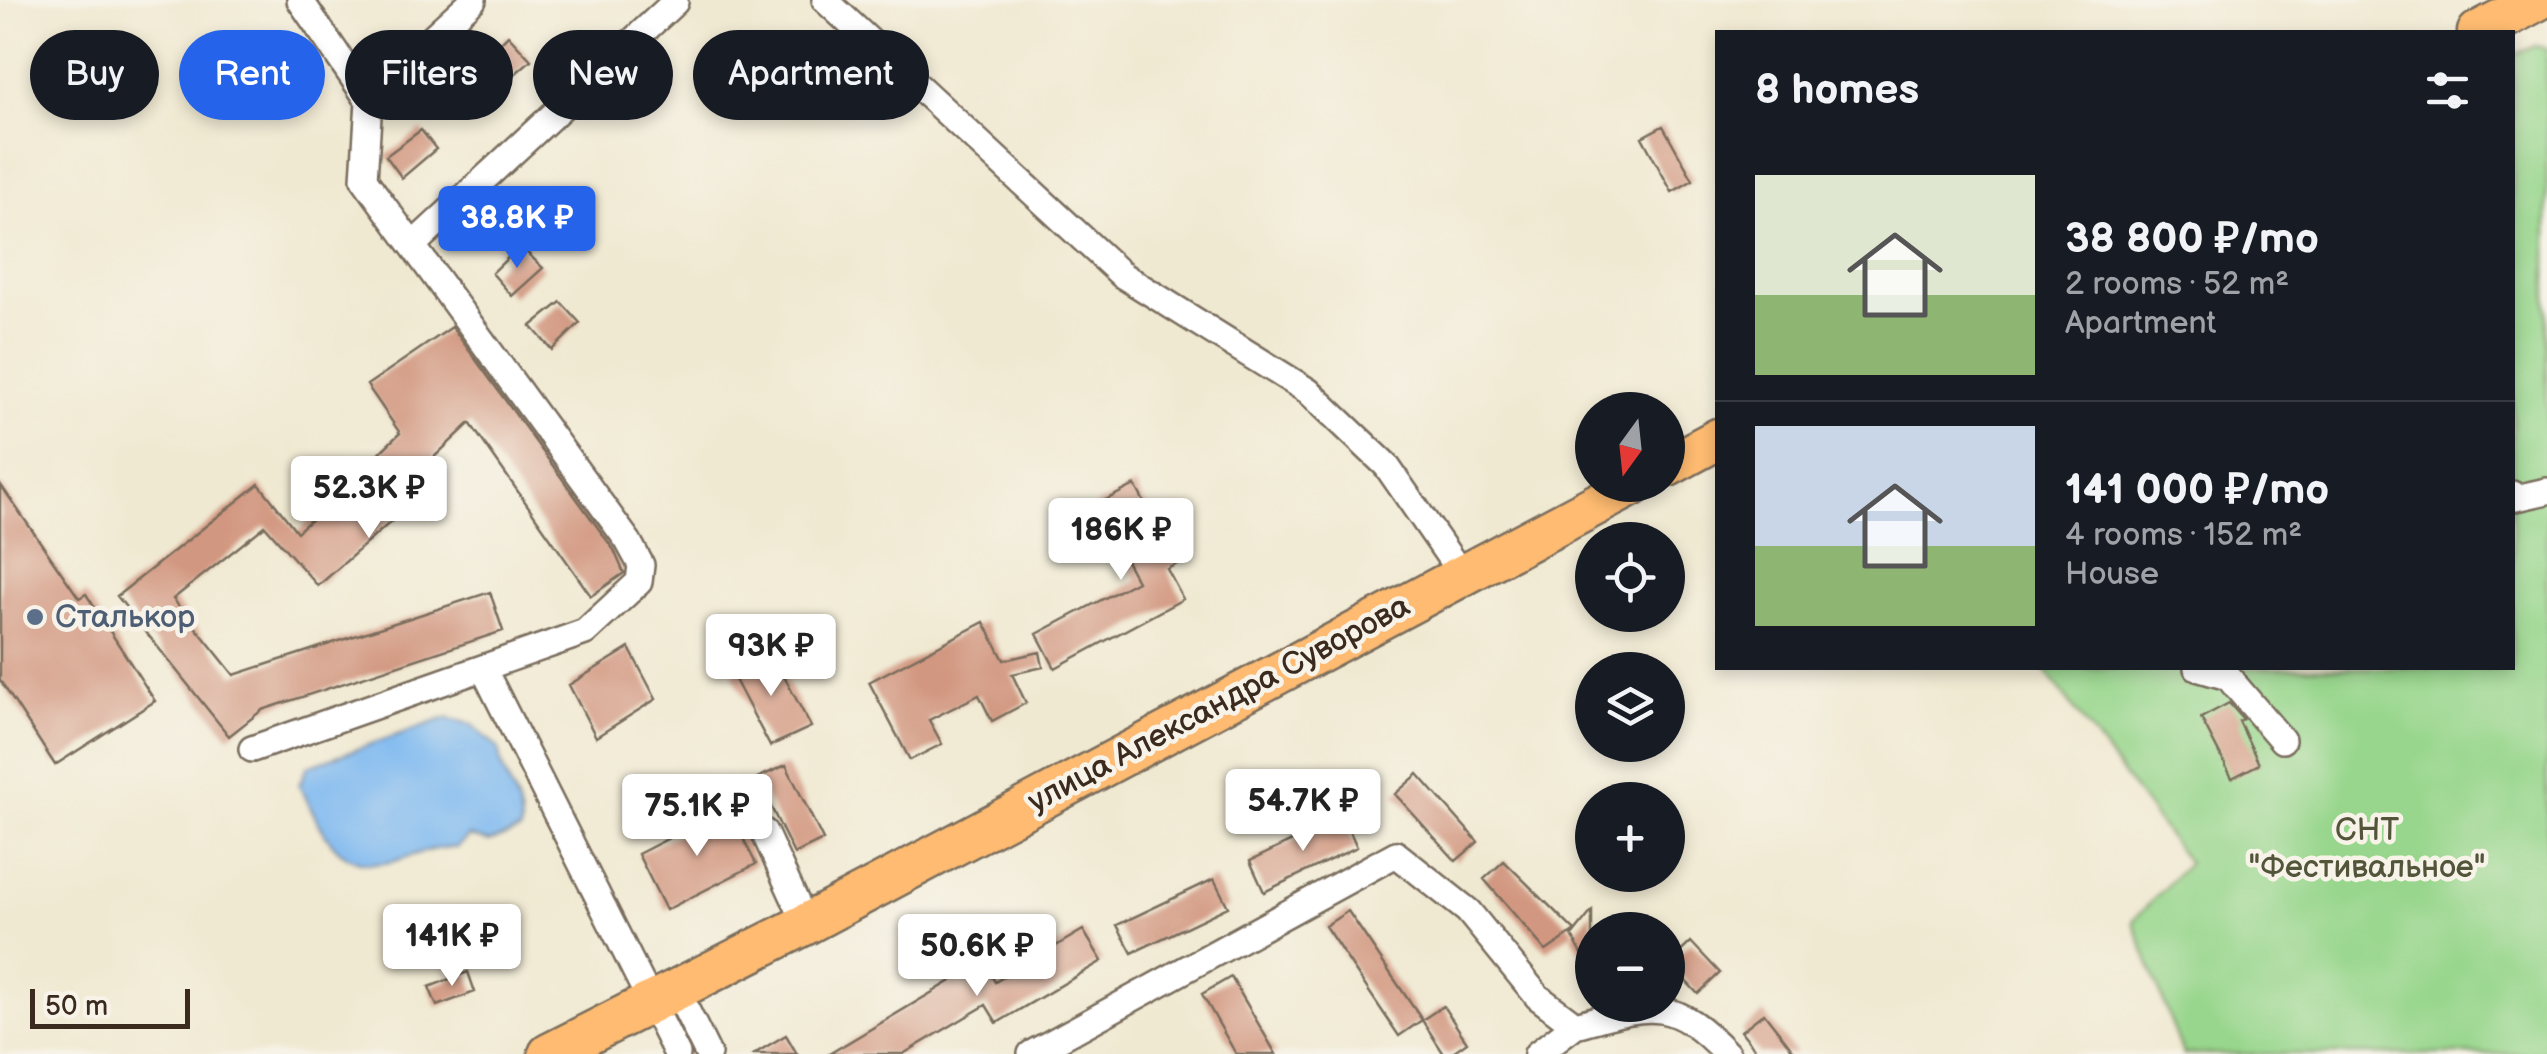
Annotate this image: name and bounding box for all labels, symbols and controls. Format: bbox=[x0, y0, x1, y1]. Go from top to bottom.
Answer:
chip: Buy bbox=[30, 30, 159, 120]
chip: Rent bbox=[179, 30, 325, 120]
chip: Filters bbox=[345, 30, 513, 120]
chip: New bbox=[533, 30, 673, 120]
chip: Apartment bbox=[693, 30, 929, 120]
icon: filters bbox=[2420, 63, 2475, 118]
text: 8 homes bbox=[1755, 65, 1919, 116]
pin: 38.8K ₽ bbox=[425, 186, 609, 271]
text: 38.8K ₽ bbox=[460, 199, 574, 238]
text: 38 800 ₽/mo bbox=[2065, 214, 2319, 265]
icon: home bbox=[1835, 215, 1955, 335]
text: 2 rooms · 52 m² bbox=[2065, 265, 2289, 304]
text: Apartment bbox=[2065, 304, 2216, 343]
north arrow bbox=[1575, 392, 1685, 502]
map controls bbox=[1575, 392, 1685, 1022]
pin: 52.3K ₽ bbox=[277, 456, 461, 541]
text: 141 000 ₽/mo bbox=[2065, 465, 2329, 516]
icon: home bbox=[1835, 466, 1955, 586]
text: 52.3K ₽ bbox=[313, 469, 425, 508]
pin: 186K ₽ bbox=[1040, 498, 1202, 583]
text: 186K ₽ bbox=[1070, 511, 1172, 550]
text: 4 rooms · 152 m² bbox=[2065, 516, 2302, 555]
button: locate bbox=[1575, 522, 1685, 632]
text: House bbox=[2065, 555, 2159, 594]
street label: улица Александра Суворова bbox=[1021, 586, 1417, 821]
place label: Сталькор bbox=[55, 598, 195, 637]
marker: Сталькор bbox=[24, 606, 46, 628]
pin: 93K ₽ bbox=[701, 614, 841, 699]
text: 93K ₽ bbox=[728, 627, 814, 666]
button: layers bbox=[1575, 652, 1685, 762]
pin: 54.7K ₽ bbox=[1211, 769, 1395, 854]
pin: 75.1K ₽ bbox=[605, 774, 789, 859]
text: 54.7K ₽ bbox=[1247, 782, 1359, 821]
button: + bbox=[1575, 782, 1685, 892]
text: 75.1K ₽ bbox=[644, 787, 750, 826]
park label: СНТ "Фестивальное" bbox=[2248, 811, 2486, 887]
pin: 141K ₽ bbox=[371, 904, 533, 989]
button: − bbox=[1575, 912, 1685, 1022]
pin: 50.6K ₽ bbox=[885, 914, 1069, 999]
text: 141K ₽ bbox=[405, 917, 499, 956]
text: 50.6K ₽ bbox=[920, 927, 1034, 966]
scale bar bbox=[30, 984, 190, 1028]
text: 50 m bbox=[45, 990, 108, 1023]

